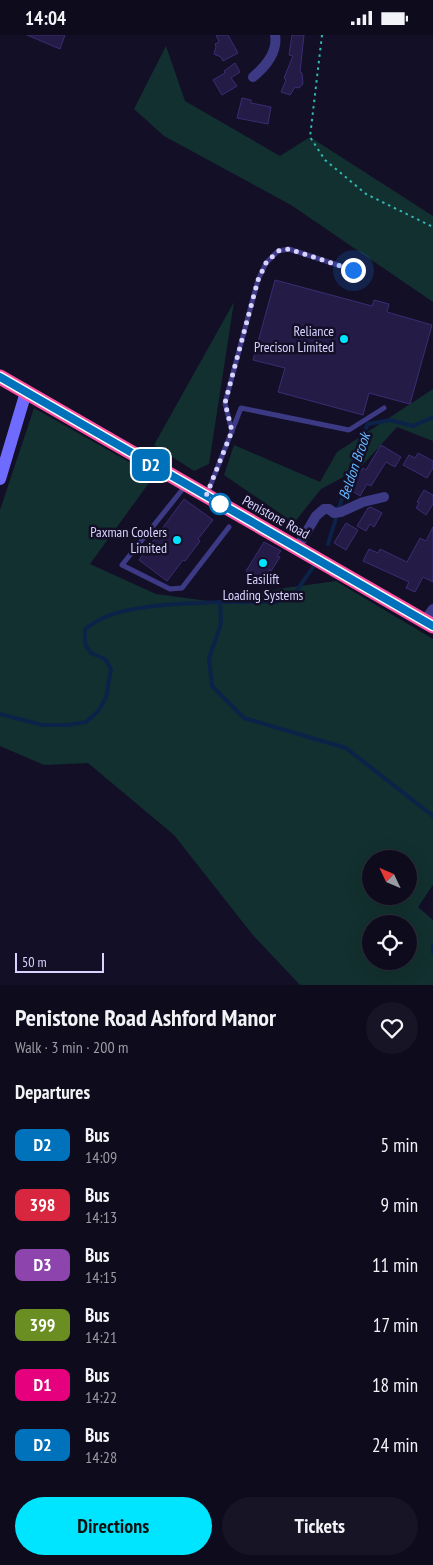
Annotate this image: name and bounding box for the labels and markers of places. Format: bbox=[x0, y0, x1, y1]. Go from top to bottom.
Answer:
place label: Reliance Precison Limited bbox=[254, 322, 334, 356]
marker: Reliance Precison Limited bbox=[338, 333, 350, 345]
unlabelled marker bbox=[209, 493, 231, 515]
place label: Paxman Coolers Limited bbox=[90, 523, 167, 557]
marker: Paxman Coolers Limited bbox=[171, 534, 183, 546]
marker: Easilift Loading Systems bbox=[257, 557, 269, 569]
place label: Easilift Loading Systems bbox=[223, 570, 303, 604]

